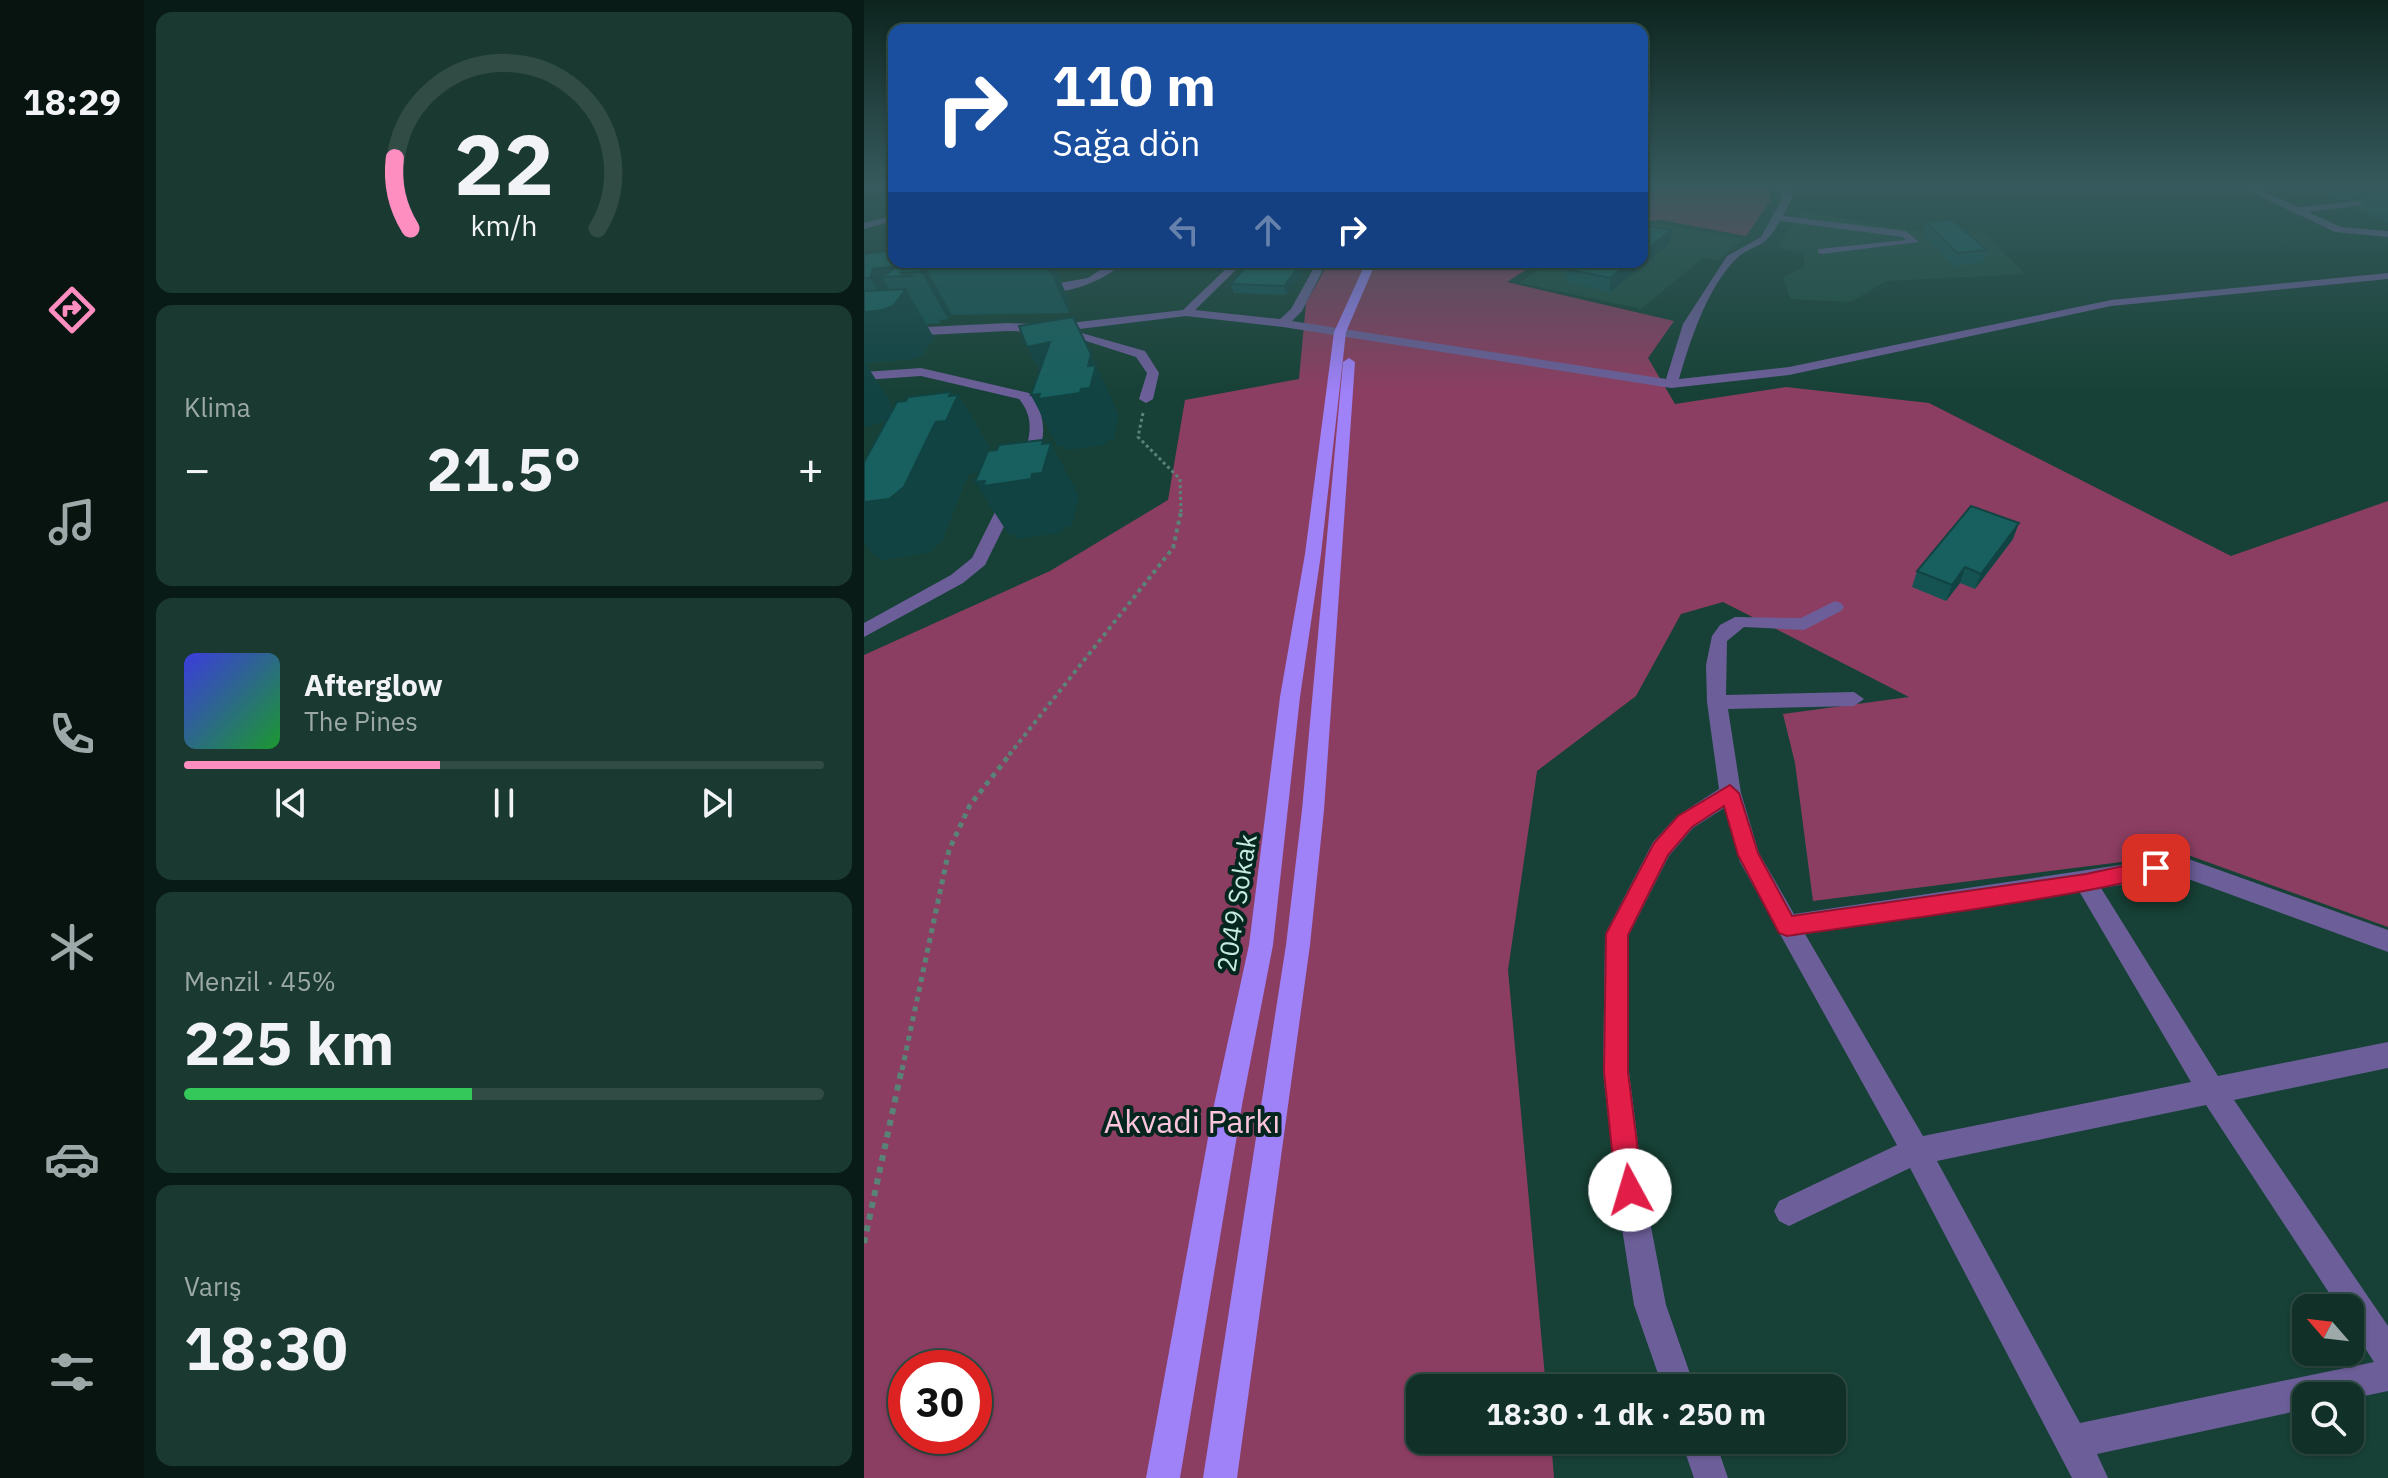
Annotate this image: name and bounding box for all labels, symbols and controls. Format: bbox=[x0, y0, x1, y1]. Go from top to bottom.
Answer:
text: 110 m bbox=[1052, 49, 1216, 121]
icon: right bbox=[920, 56, 1024, 160]
text: 18:29 bbox=[23, 78, 121, 125]
text: 22 bbox=[454, 109, 554, 217]
text: Sağa dön bbox=[1052, 119, 1200, 166]
text: km/h bbox=[470, 207, 538, 244]
icon: left bbox=[1162, 208, 1206, 252]
icon: ahead bbox=[1246, 208, 1290, 252]
icon: right bbox=[1330, 208, 1374, 252]
icon: directions bbox=[44, 282, 100, 338]
text: Klima bbox=[184, 390, 251, 424]
text: 21.5° bbox=[427, 429, 581, 508]
text: − bbox=[184, 440, 210, 497]
text: + bbox=[798, 440, 824, 497]
icon: music bbox=[44, 494, 100, 550]
text: Afterglow bbox=[304, 665, 443, 704]
text: The Pines bbox=[304, 704, 418, 738]
icon: phone bbox=[44, 706, 100, 762]
icon: previous bbox=[269, 781, 313, 825]
icon: pause bbox=[482, 781, 526, 825]
icon: next bbox=[695, 781, 739, 825]
street label: 2049 Sokak bbox=[1208, 831, 1264, 974]
pin bbox=[2122, 834, 2190, 902]
icon: arrive bbox=[2134, 846, 2178, 890]
icon: climate bbox=[44, 919, 100, 975]
text: Menzil · 45% bbox=[184, 964, 336, 998]
text: 225 km bbox=[184, 1003, 394, 1082]
park label: Akvadi Parkı bbox=[1104, 1100, 1280, 1142]
icon: car bbox=[44, 1131, 100, 1187]
position arrow bbox=[1588, 1148, 1672, 1232]
text: Varış bbox=[184, 1269, 242, 1303]
north arrow bbox=[2292, 1294, 2364, 1366]
map controls bbox=[2292, 1294, 2364, 1454]
text: 18:30 bbox=[184, 1308, 348, 1387]
icon: filters bbox=[44, 1344, 100, 1400]
speed limit sign: 30 bbox=[888, 1350, 992, 1454]
button: search bbox=[2292, 1382, 2364, 1454]
text: 18:30 · 1 dk · 250 m bbox=[1486, 1394, 1766, 1433]

